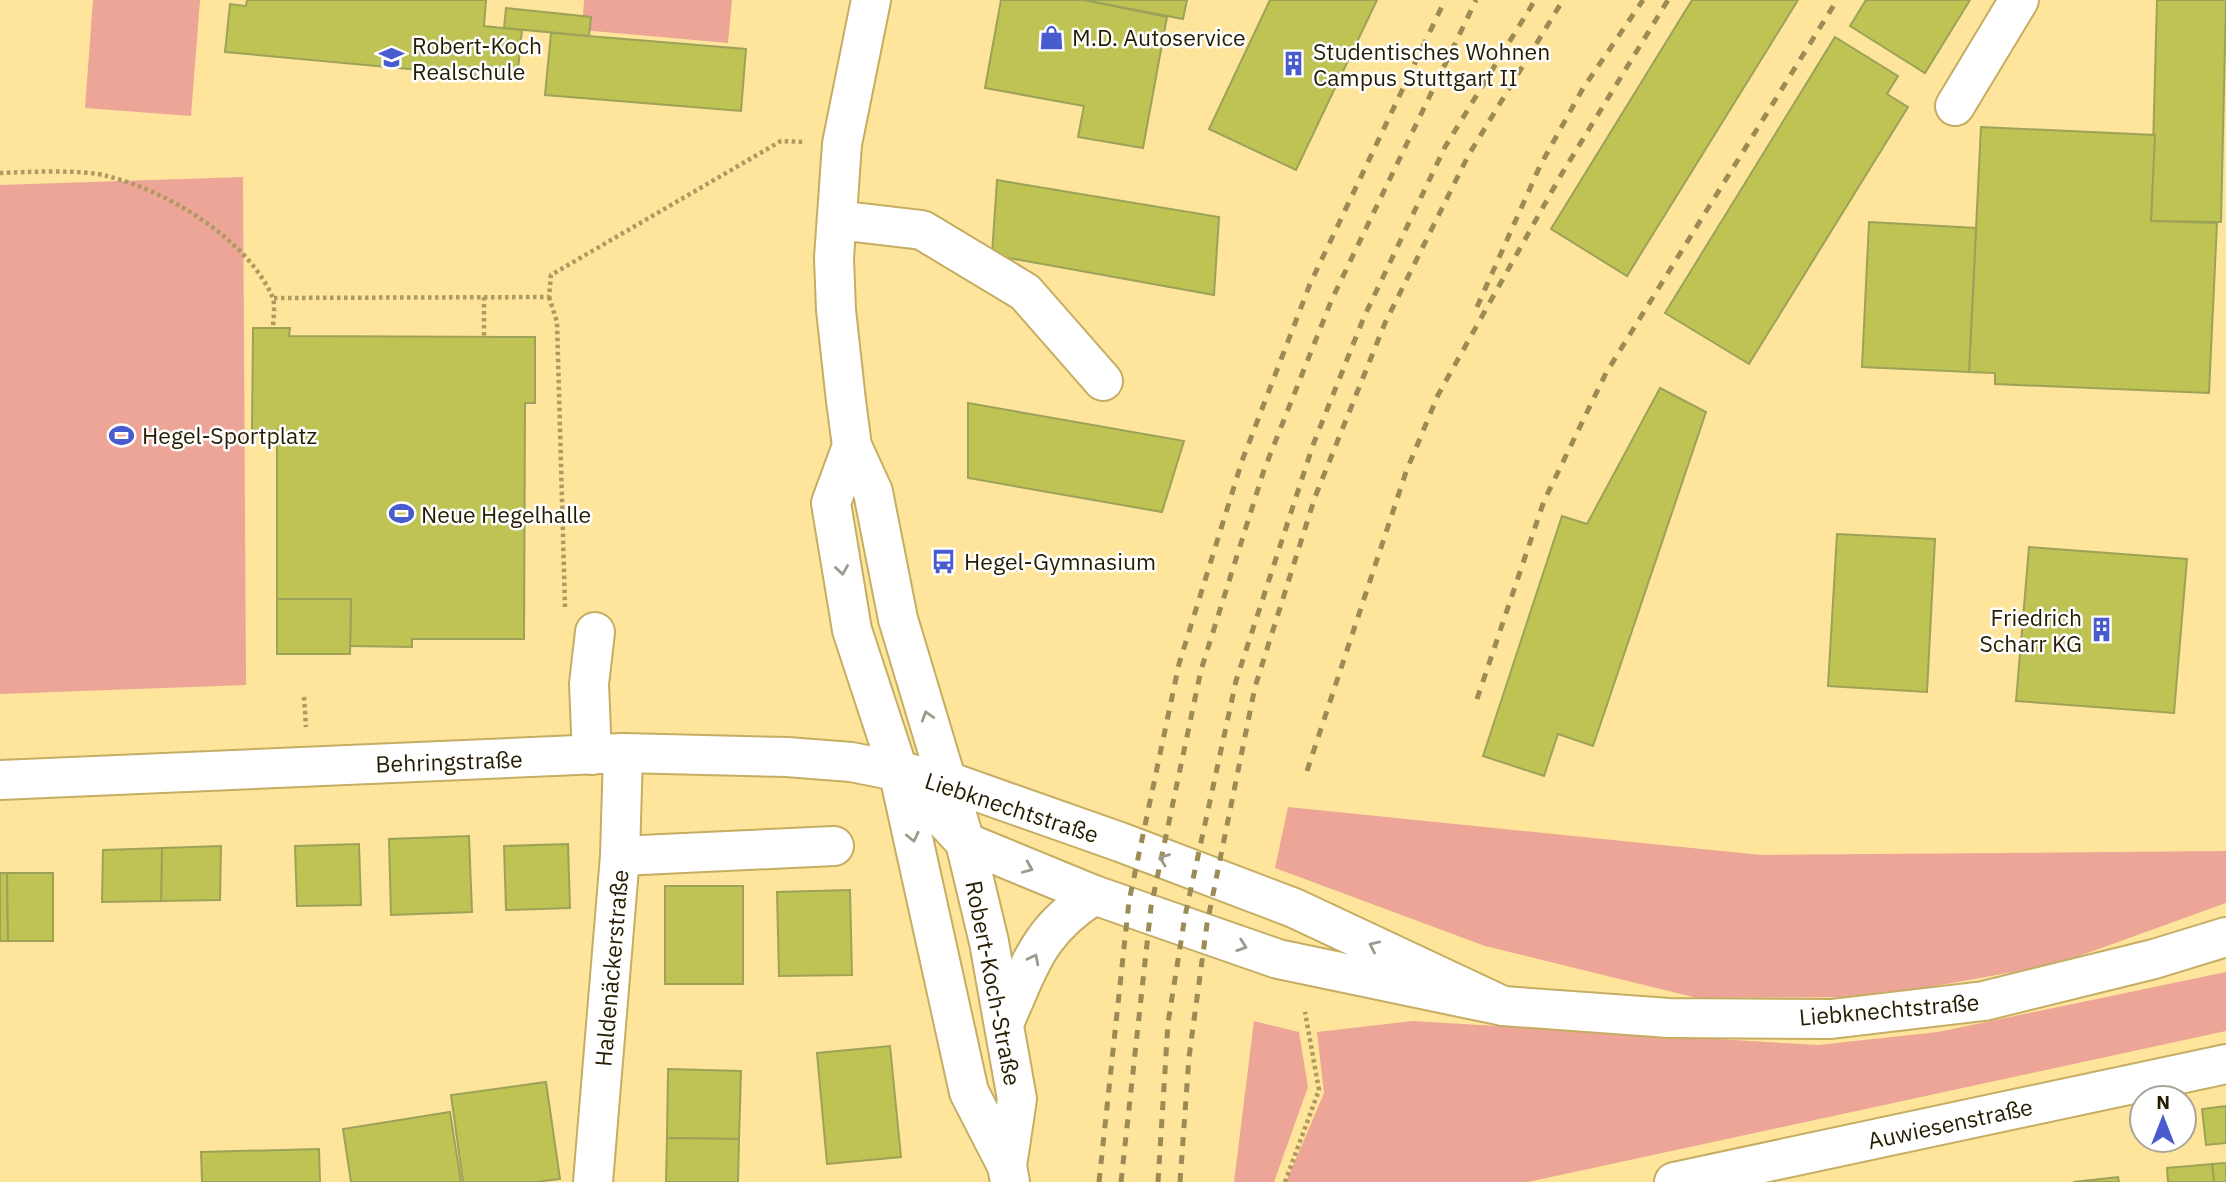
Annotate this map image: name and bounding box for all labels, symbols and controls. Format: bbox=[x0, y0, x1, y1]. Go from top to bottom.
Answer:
place label: M.D. Autoservice bbox=[1072, 22, 1246, 52]
shop icon: M.D. Autoservice bbox=[1038, 23, 1066, 51]
place label: Robert-Koch Realschule bbox=[412, 30, 542, 86]
place label: Studentisches Wohnen Campus Stuttgart II bbox=[1313, 36, 1550, 92]
school or university icon: Robert-Koch Realschule bbox=[378, 44, 406, 72]
building icon: Studentisches Wohnen Campus Stuttgart II bbox=[1279, 50, 1307, 78]
place label: Hegel-Sportplatz bbox=[142, 420, 317, 450]
sports icon: Hegel-Sportplatz bbox=[108, 421, 136, 449]
place label: Neue Hegelhalle bbox=[421, 499, 591, 529]
sports icon: Neue Hegelhalle bbox=[387, 500, 415, 528]
place label: Hegel-Gymnasium bbox=[964, 546, 1156, 576]
bus stop icon: Hegel-Gymnasium bbox=[930, 547, 958, 575]
one-way arrow bbox=[834, 565, 849, 576]
place label: Friedrich Scharr KG bbox=[1979, 602, 2082, 658]
building icon: Friedrich Scharr KG bbox=[2088, 616, 2116, 644]
one-way arrow bbox=[921, 710, 936, 722]
street label: Behringstraße bbox=[375, 743, 523, 779]
street label: Liebknechtstraße bbox=[921, 765, 1103, 849]
one-way arrow bbox=[904, 831, 919, 843]
one-way arrow bbox=[1159, 853, 1171, 867]
one-way arrow bbox=[1021, 860, 1033, 874]
street label: Haldenäckerstraße bbox=[587, 868, 635, 1068]
street label: Robert-Koch-Straße bbox=[959, 878, 1029, 1088]
one-way arrow bbox=[1235, 938, 1247, 952]
one-way arrow bbox=[1369, 940, 1381, 954]
one-way arrow bbox=[1025, 953, 1039, 966]
street label: Liebknechtstraße bbox=[1798, 986, 1980, 1032]
north arrow bbox=[2128, 1084, 2198, 1154]
text: N bbox=[2156, 1090, 2170, 1114]
street label: Auwiesenstraße bbox=[1865, 1091, 2035, 1155]

